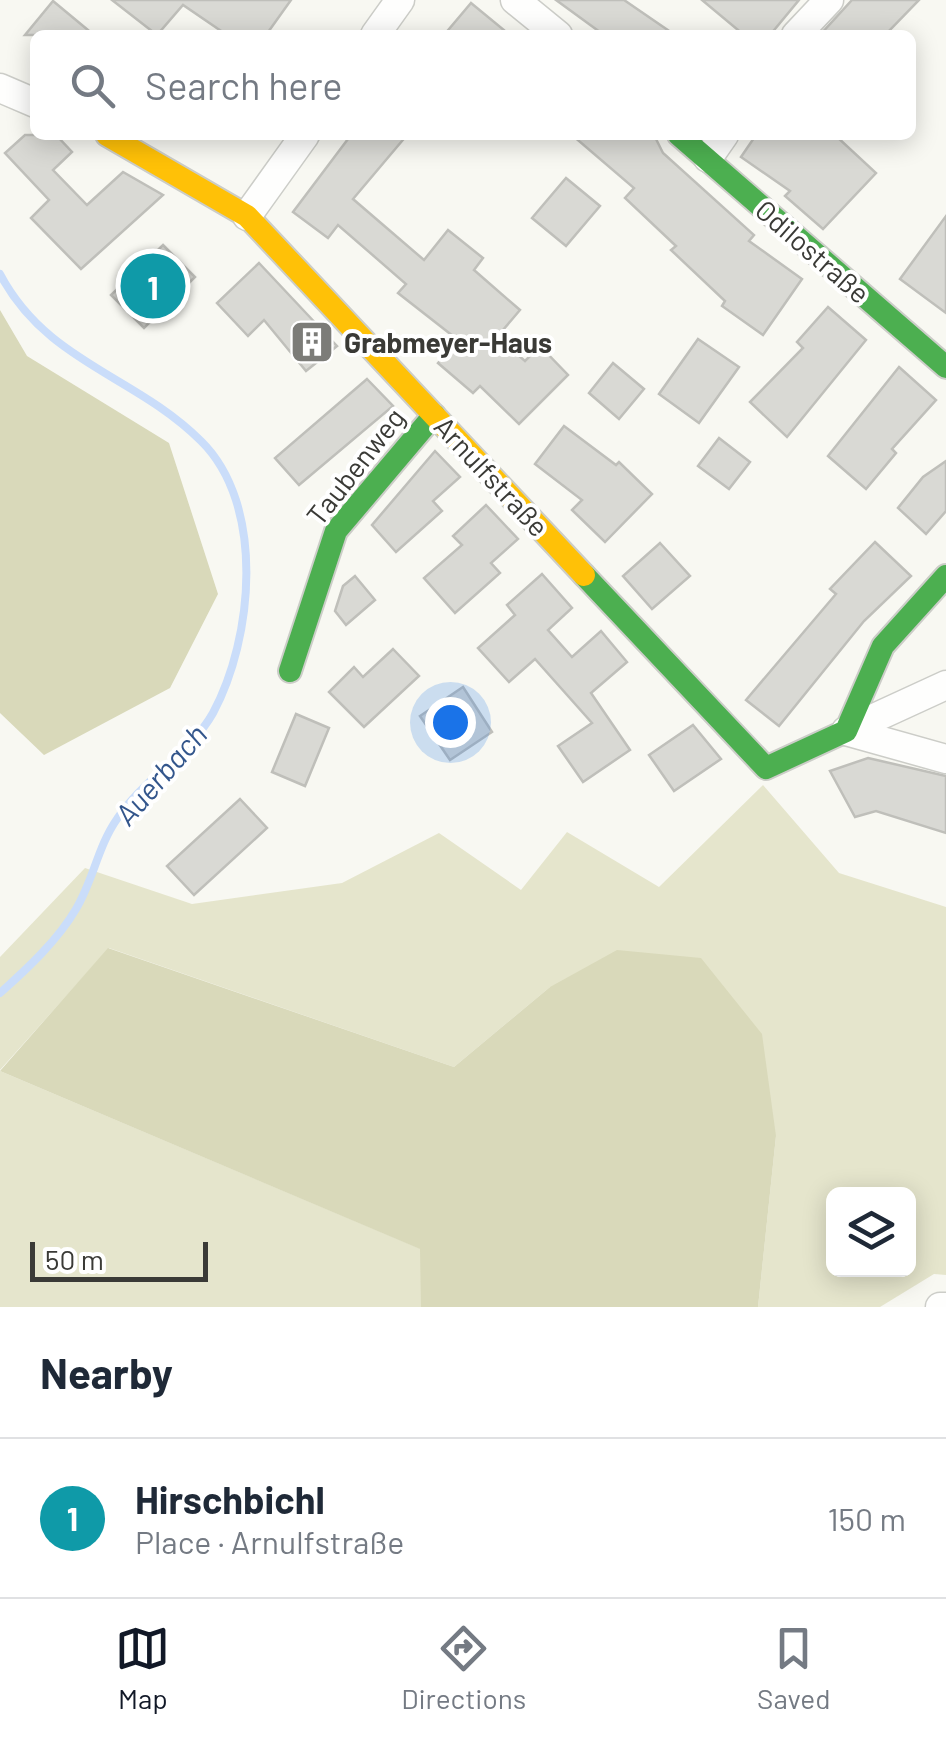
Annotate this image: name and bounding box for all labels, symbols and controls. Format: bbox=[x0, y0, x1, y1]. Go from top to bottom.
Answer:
search box bbox=[30, 30, 916, 140]
icon: search bbox=[65, 58, 120, 113]
text: Search here bbox=[145, 62, 343, 108]
street label: Odilostraße bbox=[749, 192, 877, 310]
pin: 1 bbox=[120, 248, 186, 324]
building icon: Grabmeyer-Haus bbox=[289, 319, 335, 365]
place label: Grabmeyer-Haus bbox=[344, 325, 552, 359]
street label: Taubenweg bbox=[299, 401, 411, 531]
street label: Arnulfstraße bbox=[428, 409, 556, 543]
your location bbox=[425, 697, 476, 748]
water label: Auerbach bbox=[106, 716, 214, 832]
map controls bbox=[826, 1187, 916, 1277]
button: layers bbox=[826, 1187, 916, 1277]
scale bar bbox=[30, 1237, 208, 1282]
text: 50 m bbox=[45, 1242, 104, 1276]
text: Nearby bbox=[40, 1347, 173, 1397]
text: Hirschbichl bbox=[135, 1476, 325, 1522]
text: 1 bbox=[67, 1499, 78, 1537]
text: 150 m bbox=[827, 1499, 906, 1537]
text: Place · Arnulfstraße bbox=[135, 1522, 404, 1560]
tab: Map bbox=[115, 1621, 170, 1715]
tab: Directions bbox=[401, 1621, 526, 1715]
tab: Saved bbox=[757, 1621, 831, 1715]

